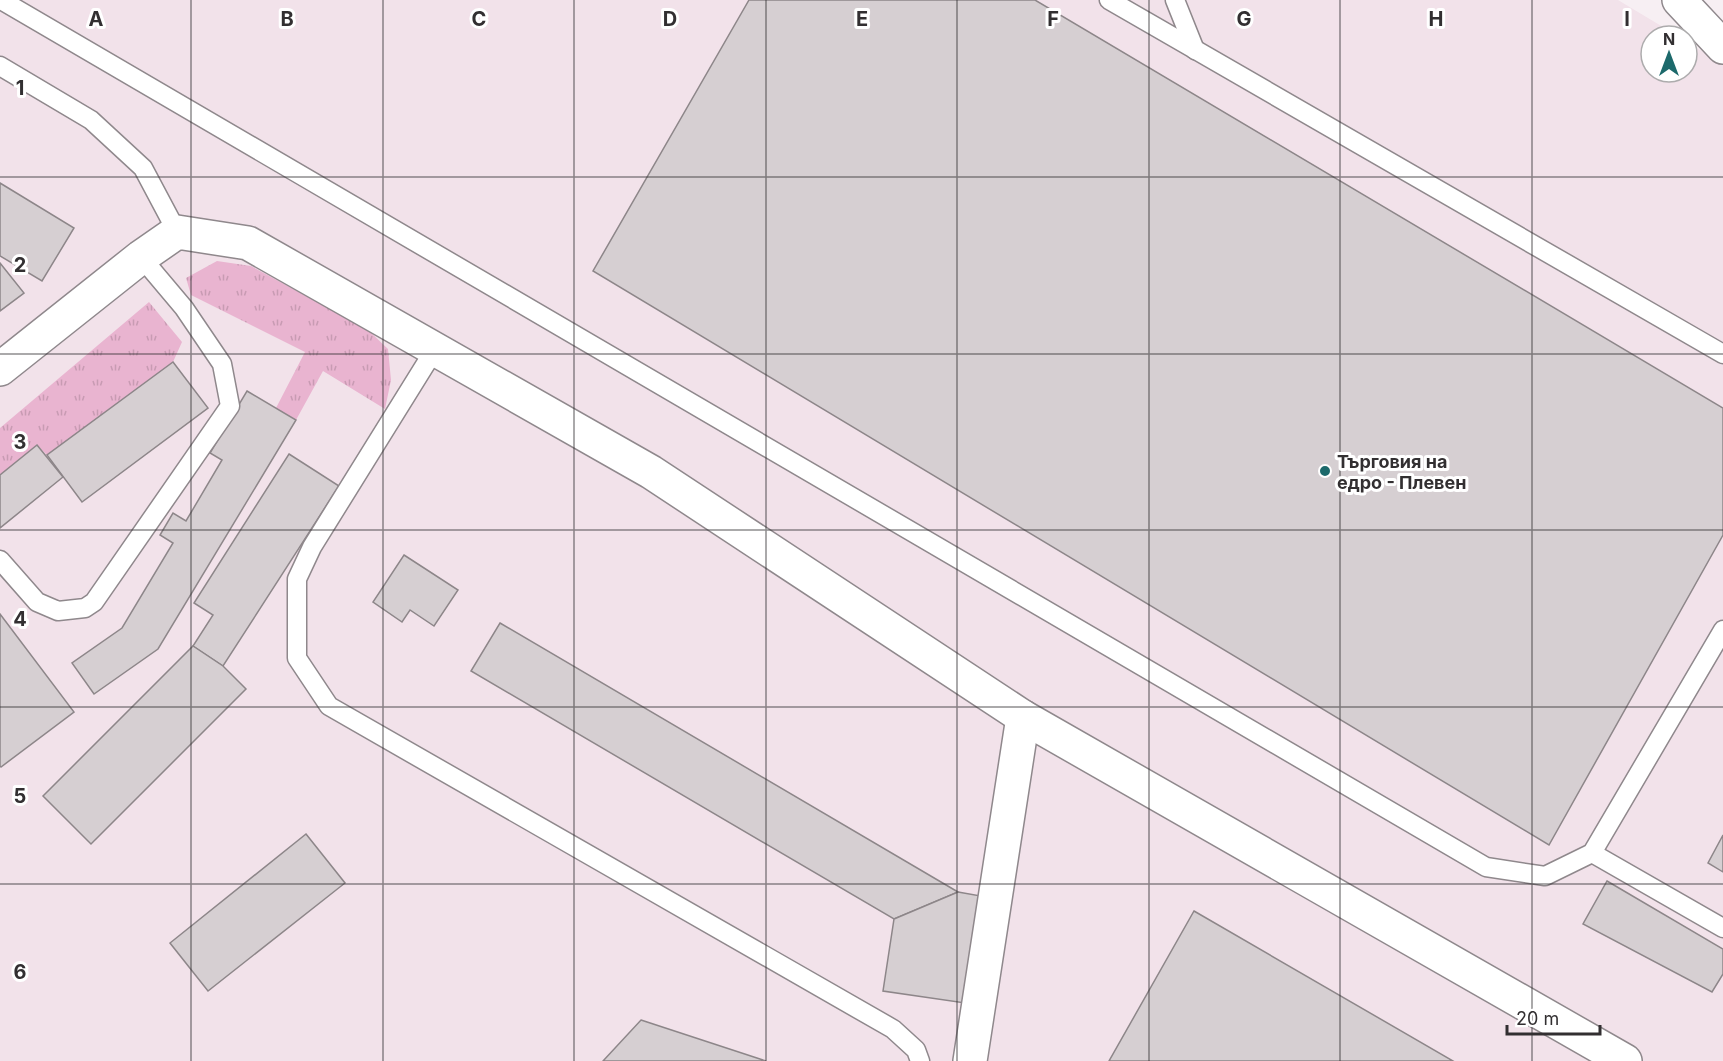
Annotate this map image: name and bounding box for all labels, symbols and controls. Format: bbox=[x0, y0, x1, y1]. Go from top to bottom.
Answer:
text: A bbox=[89, 7, 104, 31]
text: B bbox=[280, 7, 294, 31]
text: C bbox=[472, 7, 486, 31]
text: D bbox=[663, 7, 677, 31]
text: E bbox=[856, 7, 868, 31]
text: F bbox=[1047, 7, 1059, 31]
text: G bbox=[1236, 7, 1252, 31]
text: H bbox=[1429, 7, 1443, 31]
text: I bbox=[1624, 7, 1630, 31]
north arrow bbox=[1639, 24, 1699, 84]
text: N bbox=[1663, 29, 1675, 49]
text: 1 bbox=[16, 76, 24, 100]
text: 2 bbox=[14, 253, 26, 277]
text: 3 bbox=[14, 430, 26, 454]
place label: Търговия на едро - Плевен bbox=[1337, 451, 1466, 493]
marker: Търговия на едро - Плевен bbox=[1318, 464, 1332, 478]
text: 4 bbox=[13, 607, 27, 631]
text: 5 bbox=[14, 784, 26, 808]
text: 6 bbox=[14, 960, 27, 984]
scale bar bbox=[1507, 998, 1600, 1036]
text: 20 m bbox=[1516, 1008, 1559, 1029]

